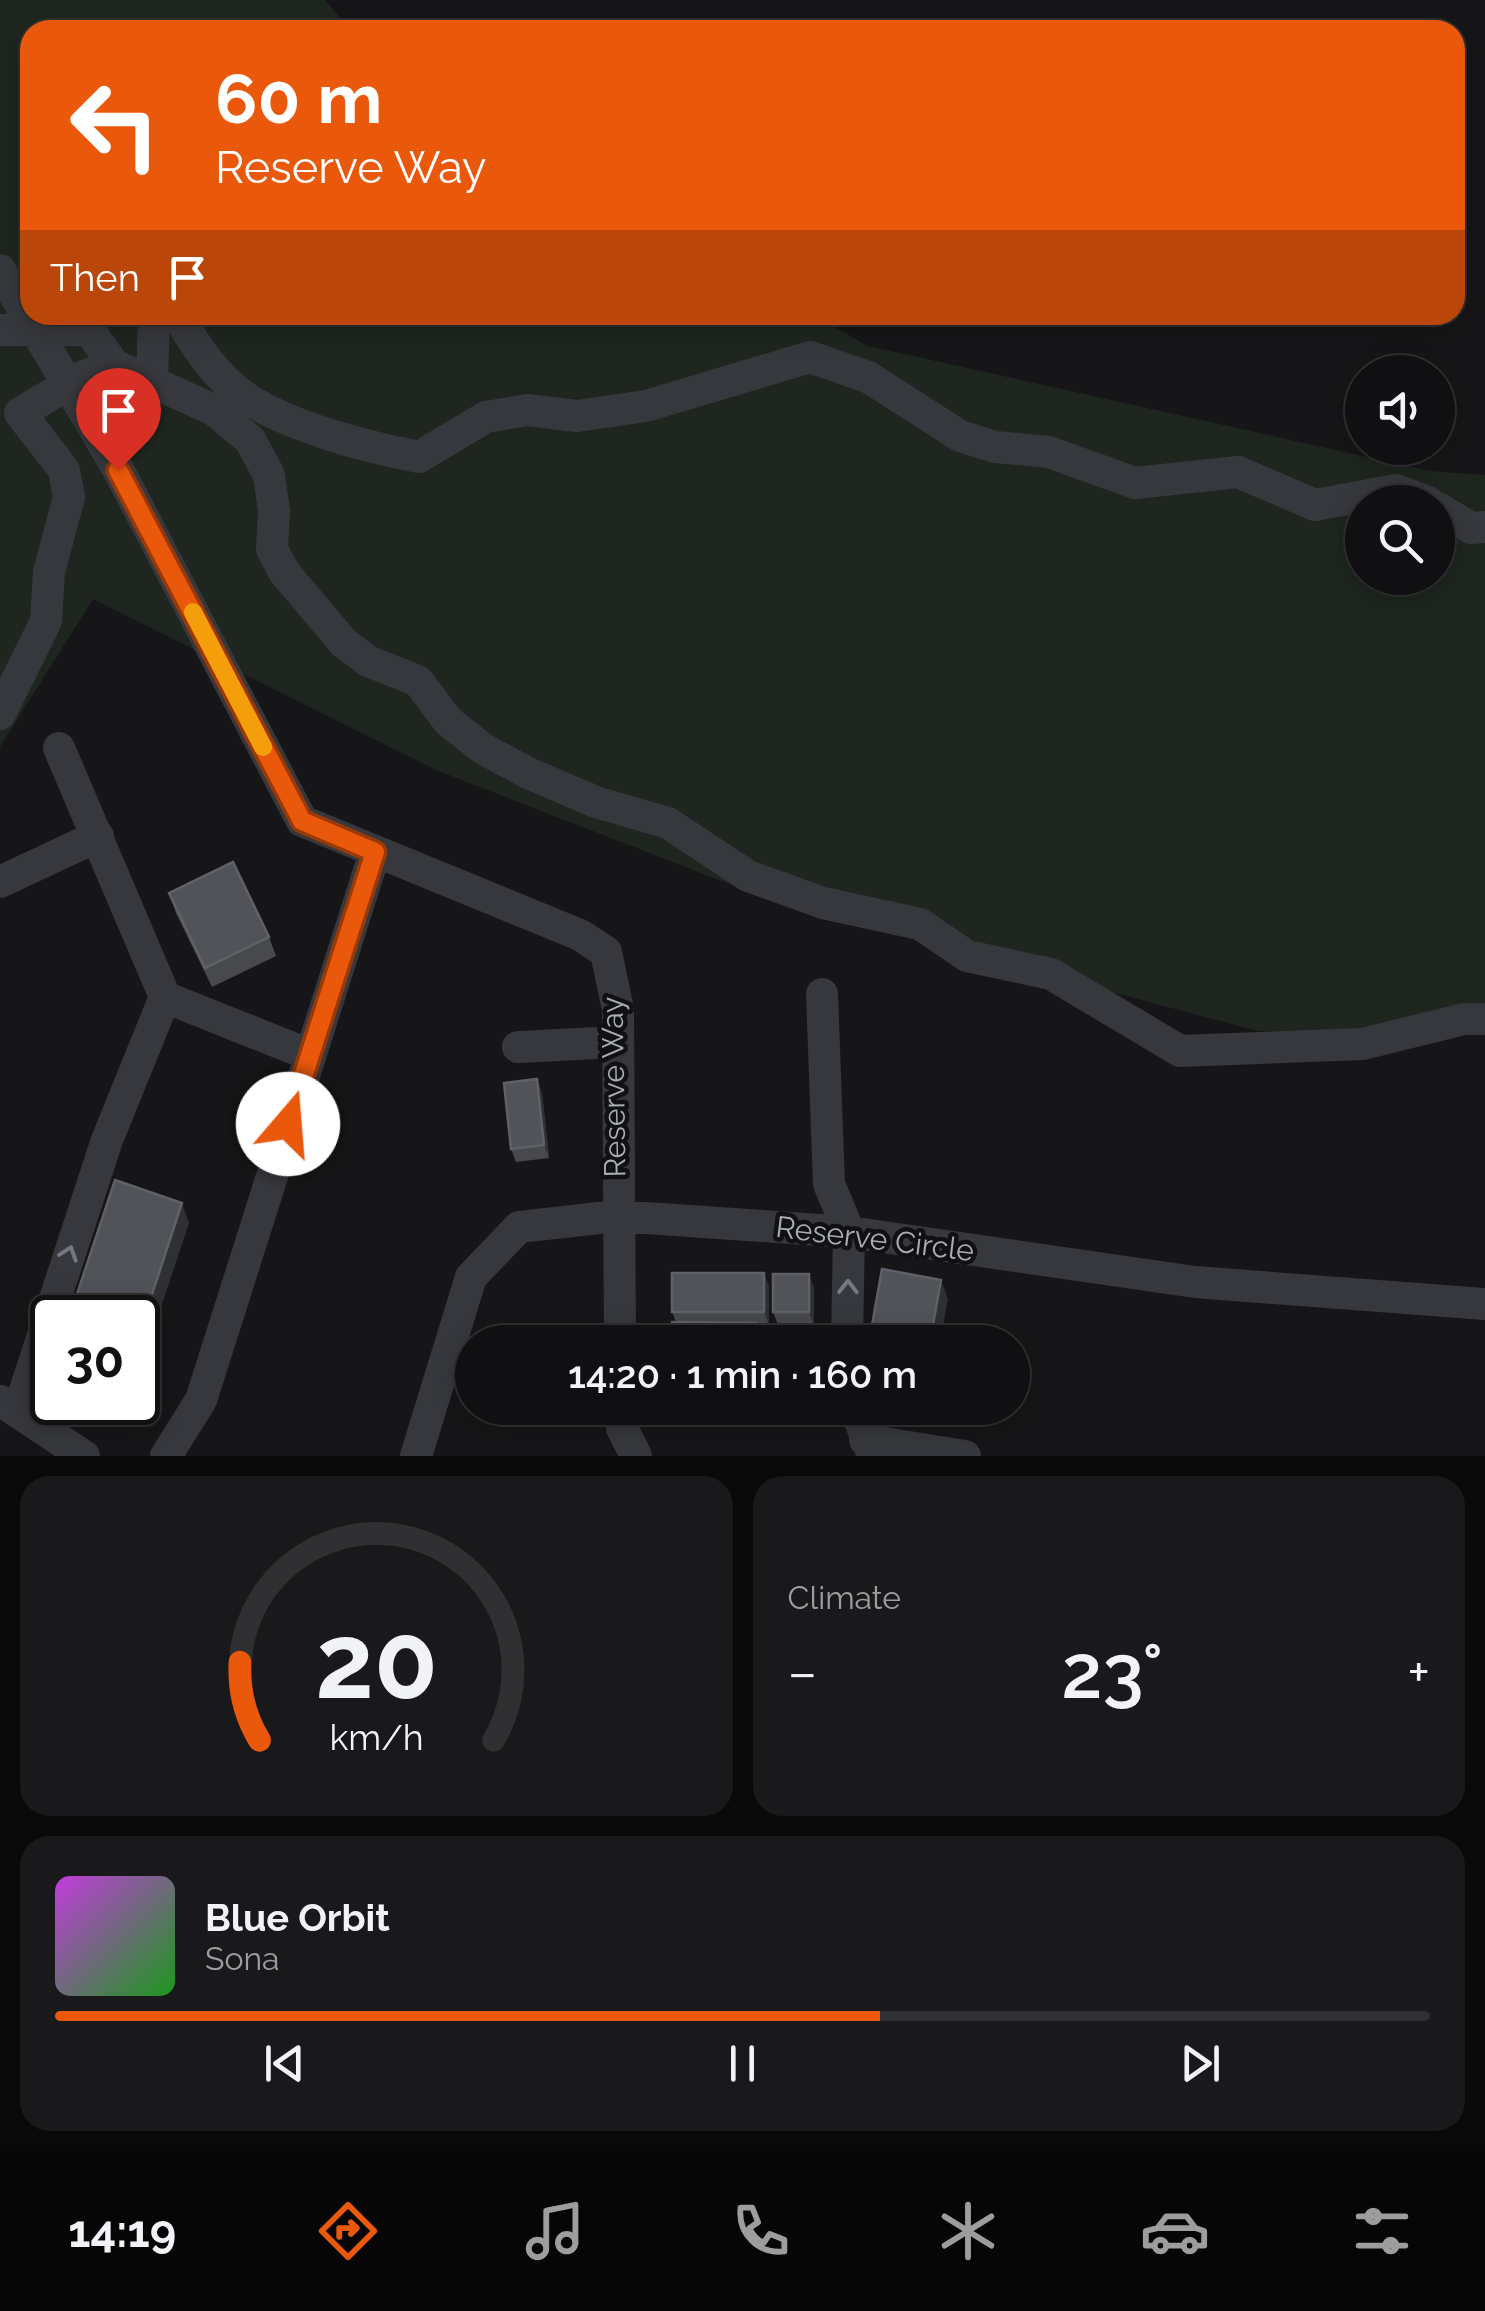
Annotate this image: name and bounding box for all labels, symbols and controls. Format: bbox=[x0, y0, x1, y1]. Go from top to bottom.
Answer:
text: 60 m bbox=[215, 57, 382, 139]
icon: left bbox=[50, 60, 180, 190]
text: Reserve Way bbox=[215, 141, 486, 194]
icon: arrive bbox=[160, 250, 215, 305]
text: Then bbox=[50, 255, 140, 300]
map controls bbox=[1345, 355, 1455, 595]
button: sound bbox=[1345, 355, 1455, 465]
pin bbox=[76, 368, 161, 471]
icon: arrive bbox=[91, 383, 146, 438]
button: search bbox=[1345, 485, 1455, 595]
street label: Reserve Way bbox=[594, 996, 633, 1178]
position arrow bbox=[236, 1072, 340, 1176]
street label: Reserve Circle bbox=[774, 1209, 976, 1268]
one-way arrow bbox=[57, 1245, 78, 1262]
one-way arrow bbox=[838, 1279, 859, 1295]
speed limit sign: 30 bbox=[30, 1295, 160, 1425]
text: 14:20 · 1 min · 160 m bbox=[568, 1352, 917, 1397]
text: Climate bbox=[788, 1579, 901, 1616]
text: 20 bbox=[315, 1600, 438, 1722]
text: 23° bbox=[1061, 1627, 1163, 1716]
text: − bbox=[788, 1640, 817, 1705]
text: + bbox=[1407, 1640, 1430, 1705]
text: km/h bbox=[329, 1716, 423, 1758]
text: Blue Orbit bbox=[205, 1895, 390, 1940]
text: Sona bbox=[205, 1940, 280, 1977]
icon: previous bbox=[257, 2036, 312, 2091]
icon: pause bbox=[715, 2036, 770, 2091]
icon: next bbox=[1173, 2036, 1228, 2091]
icon: directions bbox=[313, 2196, 383, 2266]
icon: music bbox=[520, 2196, 590, 2266]
icon: phone bbox=[726, 2196, 796, 2266]
icon: climate bbox=[933, 2196, 1003, 2266]
icon: car bbox=[1140, 2196, 1210, 2266]
icon: filters bbox=[1347, 2196, 1417, 2266]
text: 14:19 bbox=[68, 2205, 176, 2258]

